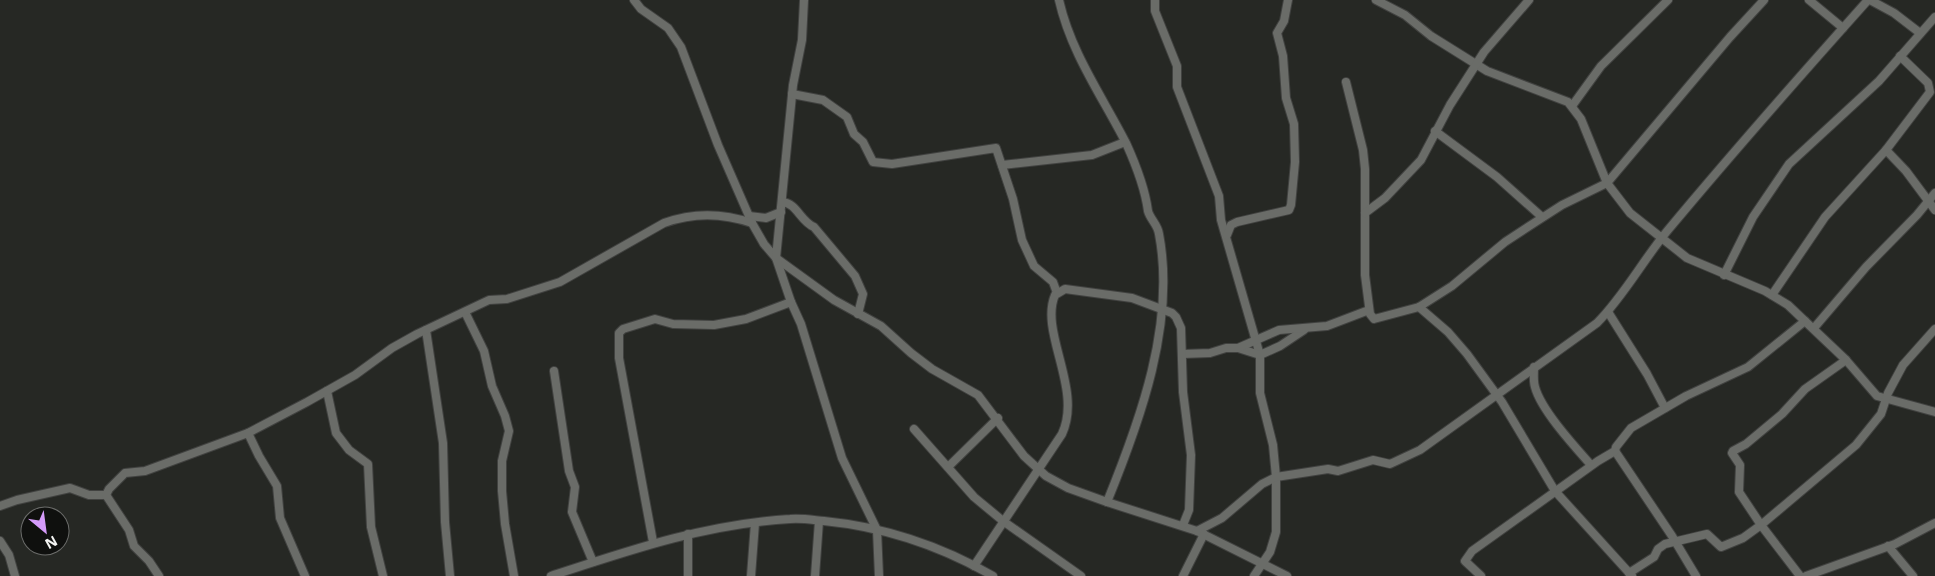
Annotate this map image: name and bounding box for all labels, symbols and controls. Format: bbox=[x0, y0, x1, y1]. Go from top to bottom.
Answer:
north arrow bbox=[20, 506, 70, 556]
text: N bbox=[42, 532, 61, 554]

